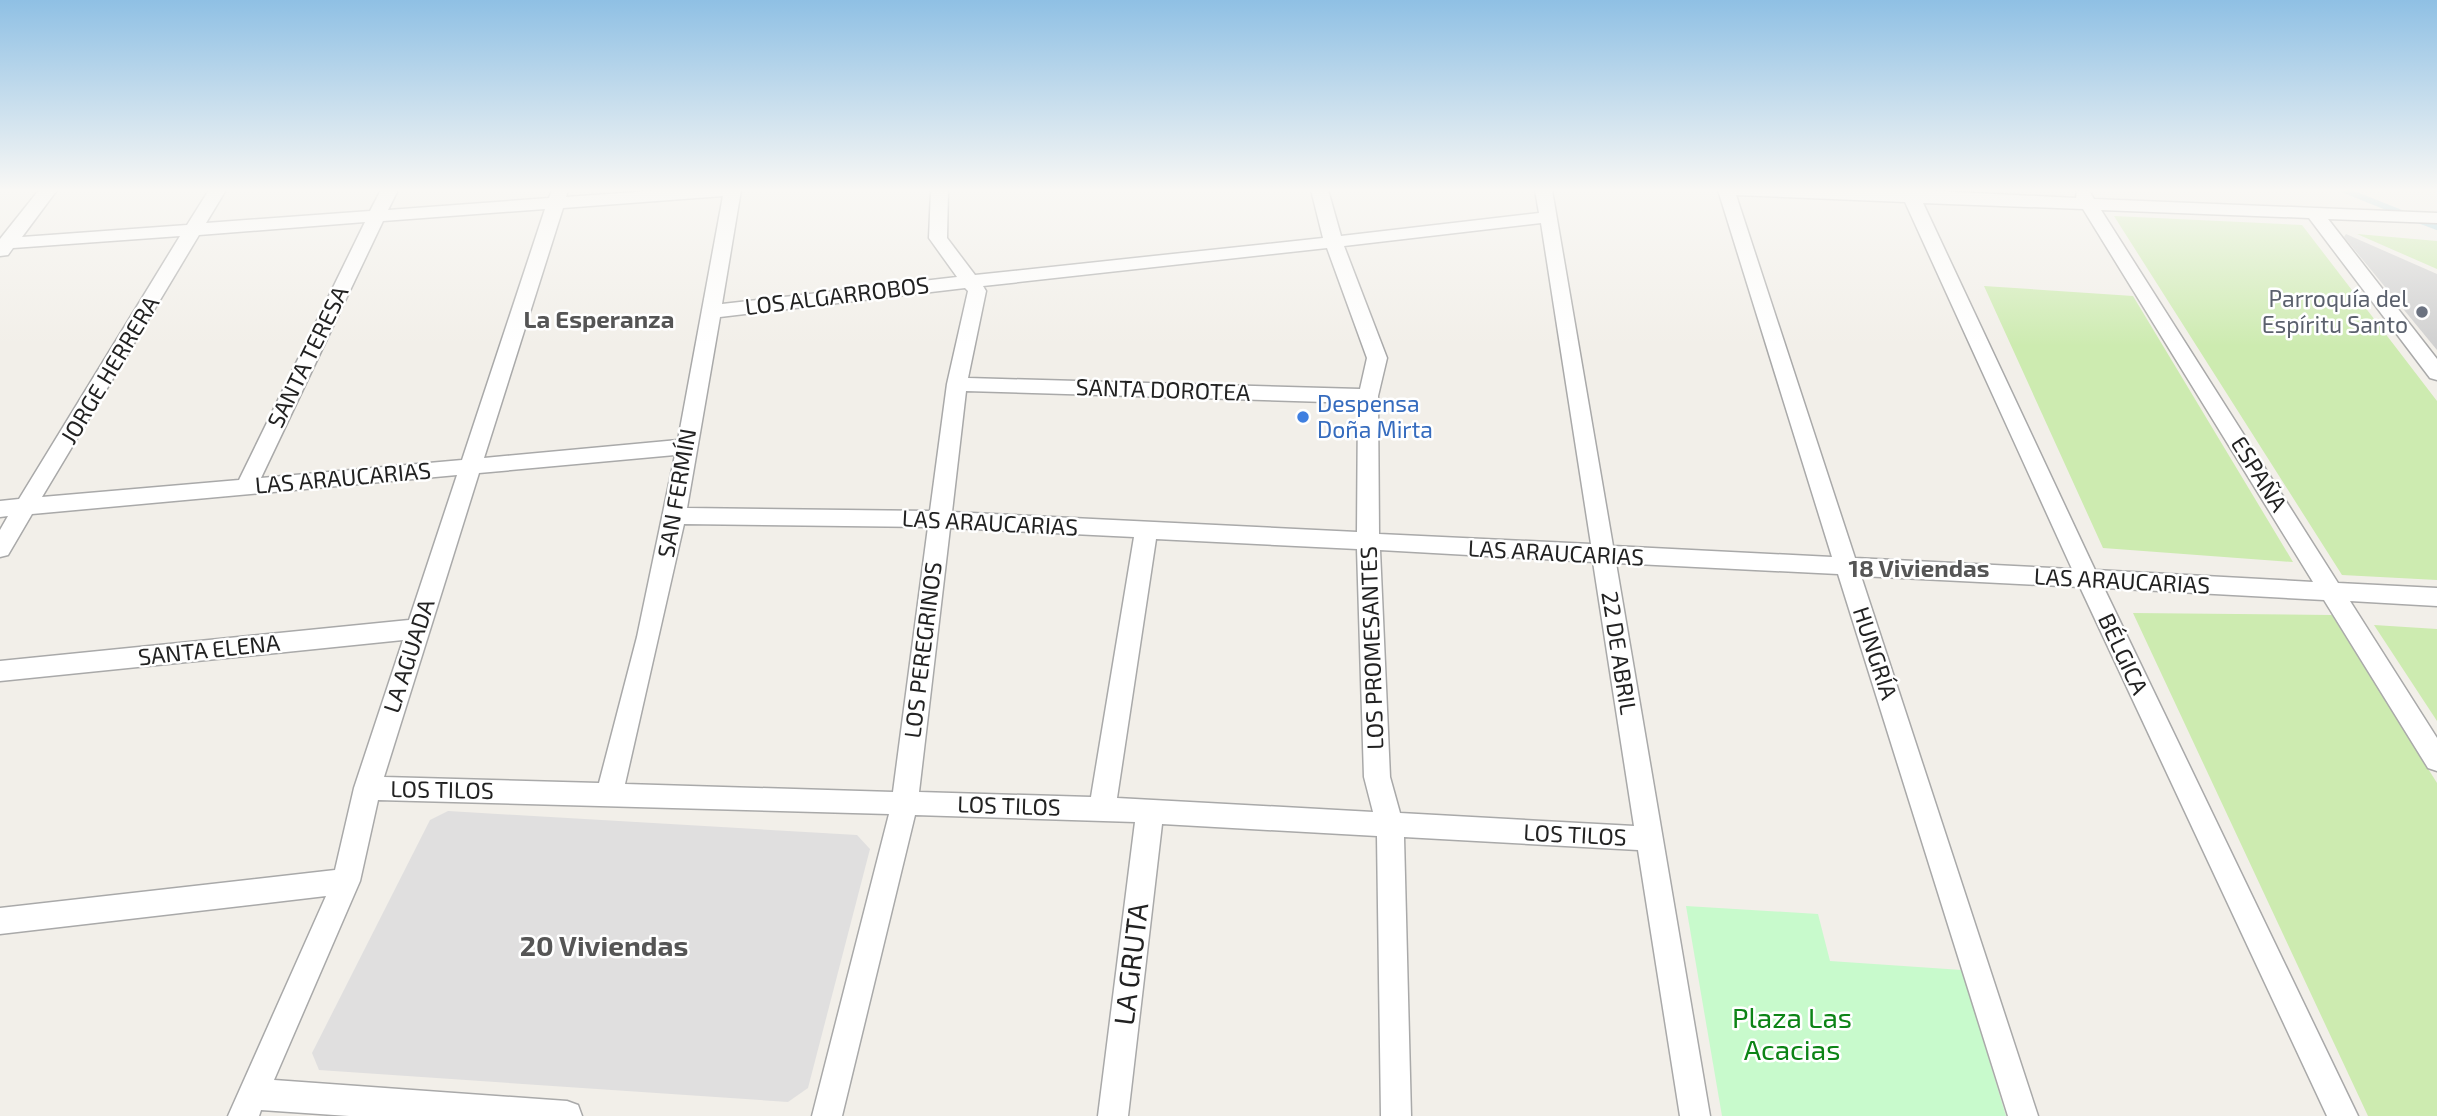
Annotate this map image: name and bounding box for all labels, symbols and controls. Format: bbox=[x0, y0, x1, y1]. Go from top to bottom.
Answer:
street label: LOS ALGARROBOS bbox=[743, 270, 930, 320]
street label: SANTA TERESA bbox=[261, 280, 354, 432]
place label: Parroquía del Espíritu Santo bbox=[2262, 284, 2408, 338]
street label: JORGE HERRERA bbox=[54, 290, 165, 449]
district label: La Esperanza bbox=[524, 304, 674, 333]
marker: Parroquía del Espíritu Santo bbox=[2414, 304, 2430, 320]
street label: SANTA DOROTEA bbox=[1075, 372, 1252, 406]
place label: Despensa Doña Mirta bbox=[1317, 389, 1433, 443]
marker: Despensa Doña Mirta bbox=[1295, 409, 1311, 425]
street label: SAN FERMÍN bbox=[651, 426, 701, 560]
street label: ESPAÑA bbox=[2226, 431, 2294, 517]
street label: LAS ARAUCARIAS bbox=[254, 455, 432, 499]
street label: LAS ARAUCARIAS bbox=[901, 503, 1079, 541]
street label: LAS ARAUCARIAS bbox=[1467, 533, 1645, 571]
street label: LOS PROMESANTES bbox=[1353, 546, 1389, 750]
district label: 18 Viviendas bbox=[1849, 553, 1989, 582]
street label: LOS PEREGRINOS bbox=[897, 560, 947, 740]
street label: LAS ARAUCARIAS bbox=[2033, 561, 2211, 599]
street label: 22 DE ABRIL bbox=[1596, 589, 1644, 717]
street label: LA AGUADA bbox=[377, 595, 440, 716]
street label: HUNGRÍA bbox=[1848, 603, 1904, 703]
street label: BÉLGICA bbox=[2093, 608, 2155, 699]
street label: SANTA ELENA bbox=[137, 628, 282, 670]
street label: LOS TILOS bbox=[390, 774, 494, 804]
street label: LOS TILOS bbox=[957, 789, 1061, 821]
street label: LOS TILOS bbox=[1523, 817, 1627, 851]
street label: LA GRUTA bbox=[1106, 900, 1154, 1027]
district label: 20 Viviendas bbox=[520, 928, 688, 962]
park label: Plaza Las Acacias bbox=[1732, 1000, 1852, 1066]

